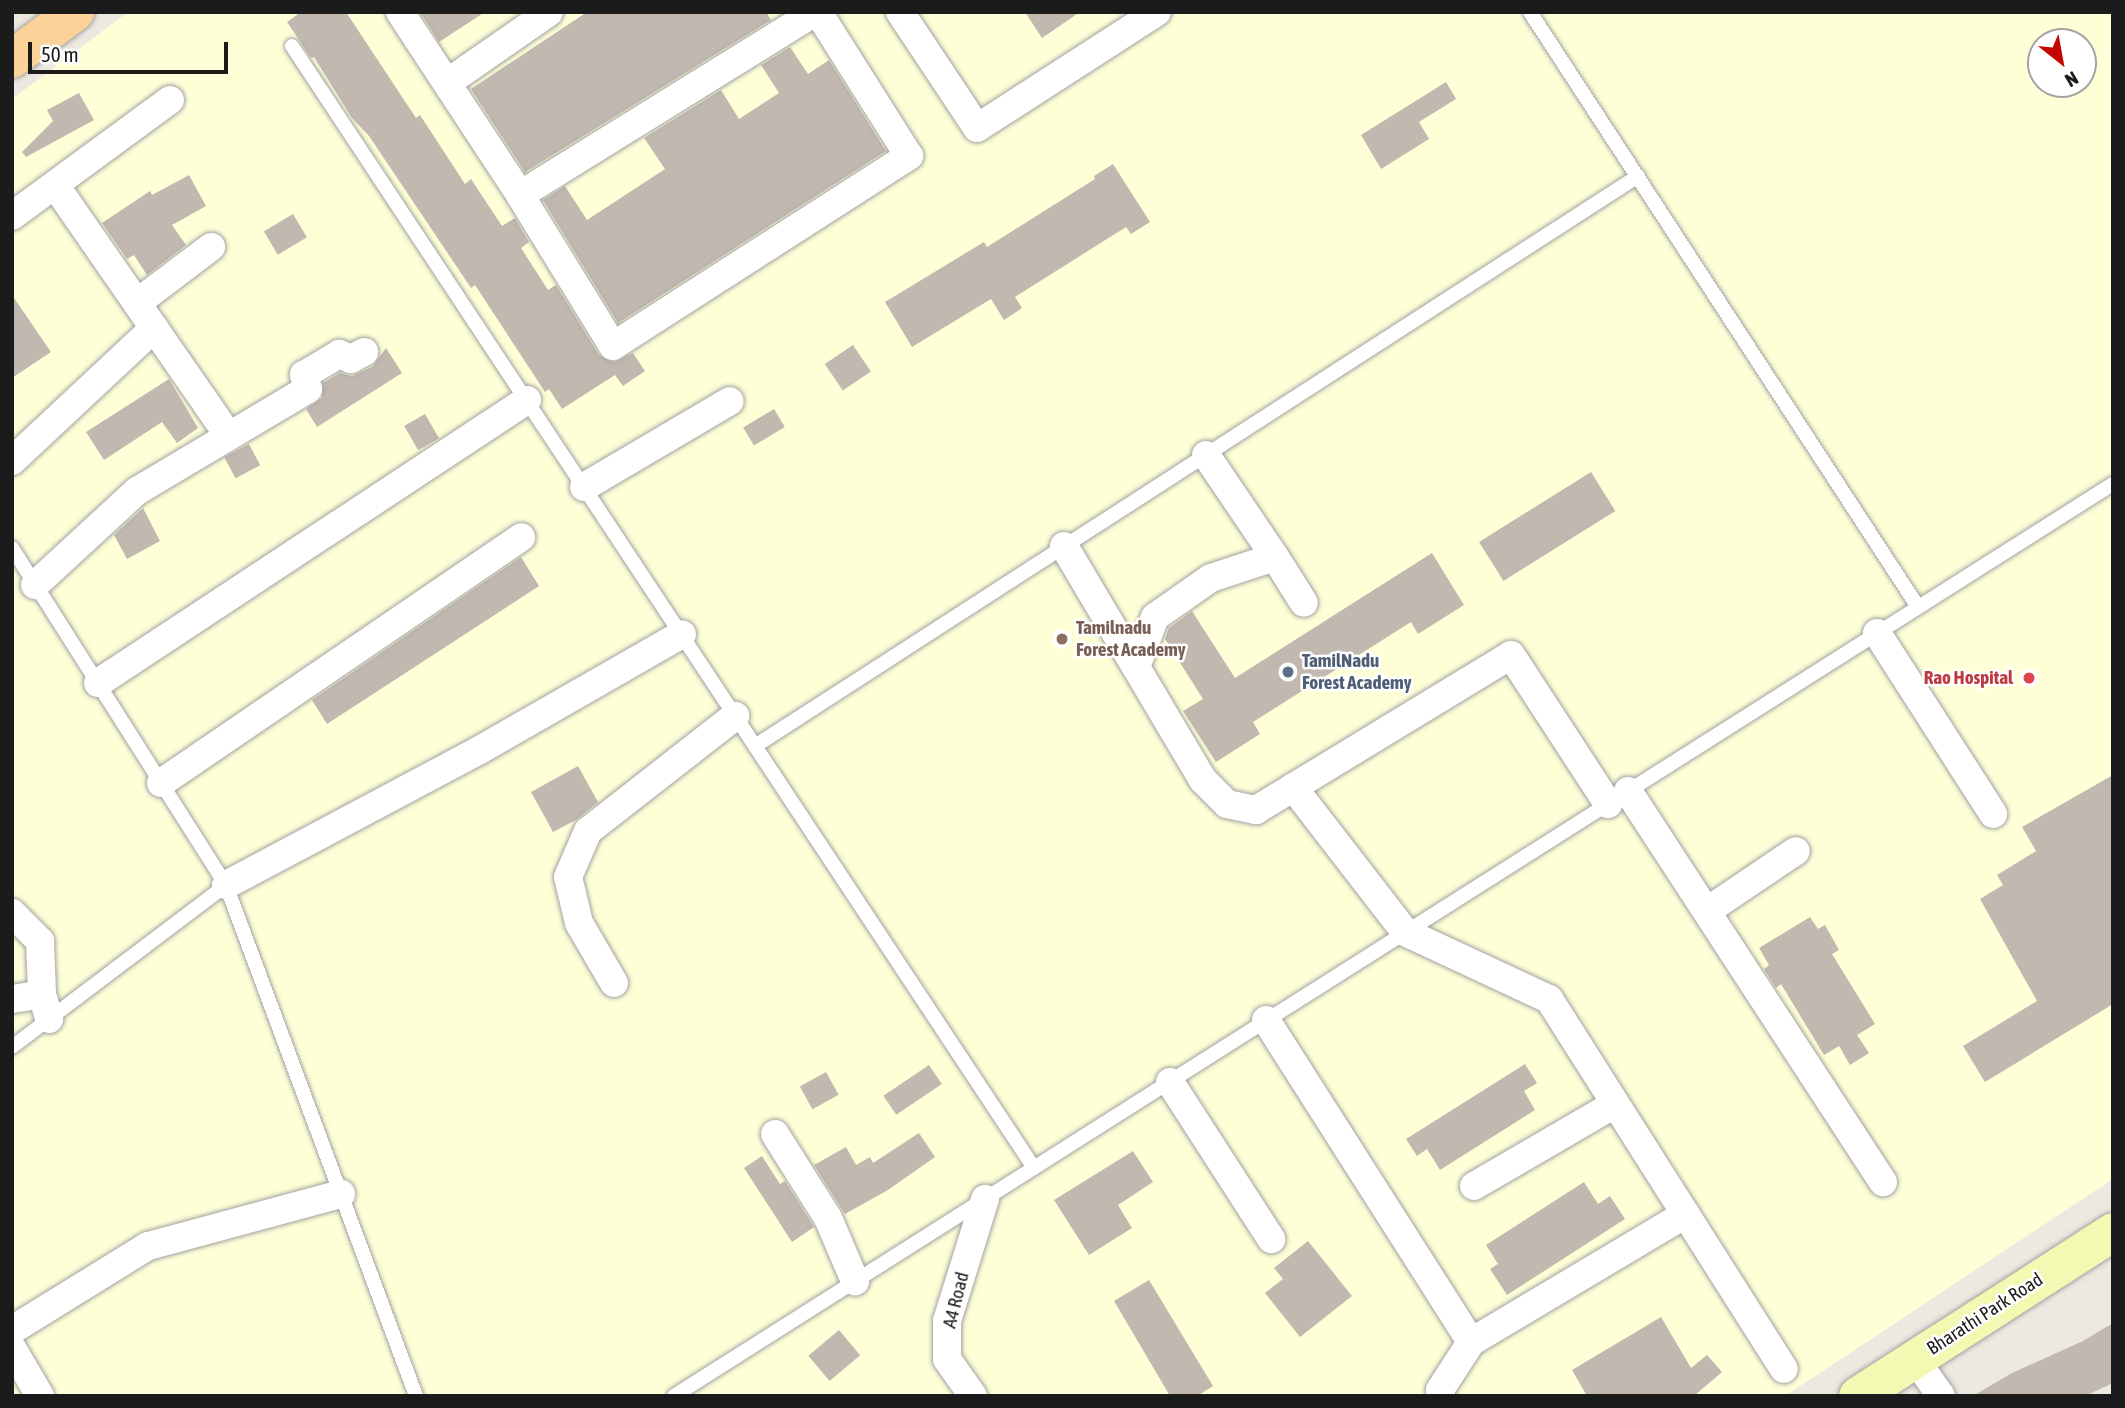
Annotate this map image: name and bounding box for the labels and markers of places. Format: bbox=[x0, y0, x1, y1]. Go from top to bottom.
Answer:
place label: Tamilnadu Forest Academy bbox=[1076, 617, 1186, 661]
marker: Tamilnadu Forest Academy bbox=[1054, 631, 1070, 647]
place label: TamilNadu Forest Academy bbox=[1302, 650, 1412, 694]
marker: TamilNadu Forest Academy bbox=[1280, 664, 1296, 680]
place label: Rao Hospital bbox=[1924, 667, 2013, 689]
marker: Rao Hospital bbox=[2019, 668, 2039, 688]

